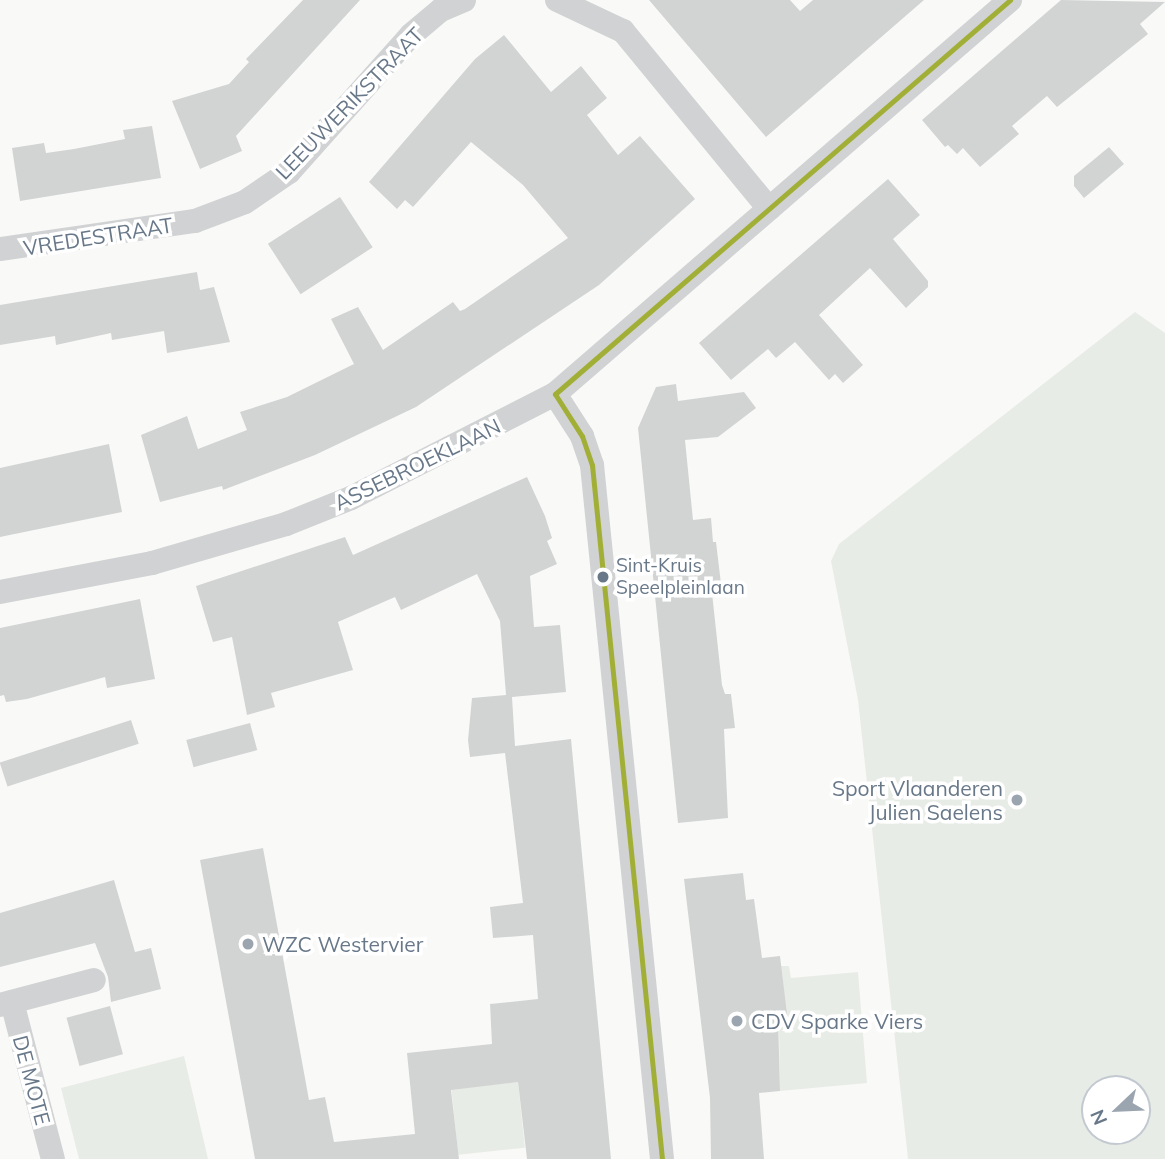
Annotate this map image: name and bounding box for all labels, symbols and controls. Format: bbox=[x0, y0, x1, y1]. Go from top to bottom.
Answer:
street label: LEEUWERIKSTRAAT bbox=[270, 22, 428, 184]
street label: VREDESTRAAT bbox=[21, 212, 175, 260]
street label: ASSEBROEKLAAN bbox=[330, 413, 504, 515]
place label: Sint-Kruis Speelpleinlaan bbox=[616, 555, 745, 599]
marker: Sint-Kruis Speelpleinlaan bbox=[596, 570, 610, 584]
place label: Sport Vlaanderen Julien Saelens bbox=[832, 775, 1003, 825]
marker: Sport Vlaanderen Julien Saelens bbox=[1009, 792, 1025, 808]
place label: WZC Westervier bbox=[262, 931, 423, 957]
marker: WZC Westervier bbox=[240, 936, 256, 952]
place label: CDV Sparke Viers bbox=[751, 1008, 923, 1034]
marker: CDV Sparke Viers bbox=[729, 1013, 745, 1029]
street label: DE MOTE bbox=[8, 1032, 56, 1128]
north arrow bbox=[1081, 1075, 1151, 1145]
text: N bbox=[1085, 1106, 1112, 1129]

